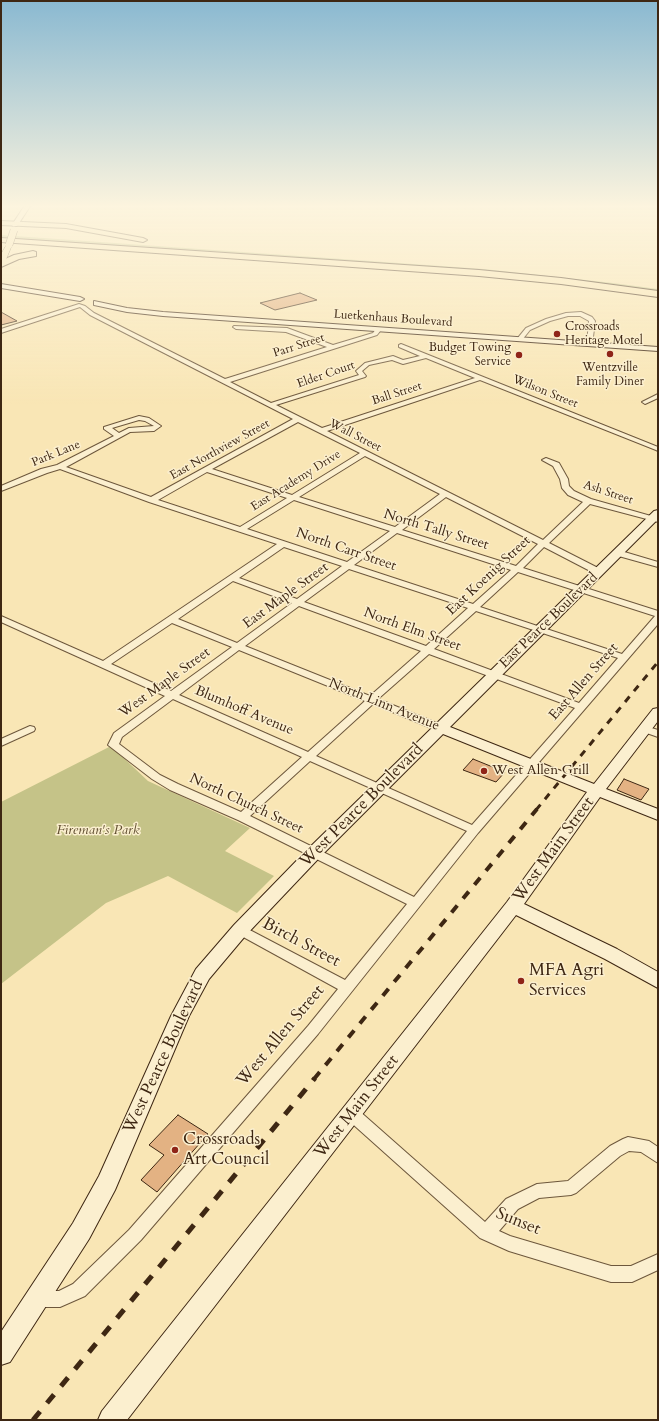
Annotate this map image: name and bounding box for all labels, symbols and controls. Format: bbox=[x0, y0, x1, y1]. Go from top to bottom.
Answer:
street label: Luetkenhaus Boulevard bbox=[333, 308, 453, 330]
place label: Crossroads Heritage Motel bbox=[565, 320, 643, 348]
marker: Crossroads Heritage Motel bbox=[552, 329, 562, 339]
street label: Parr Street bbox=[272, 331, 326, 361]
place label: Budget Towing Service bbox=[429, 341, 511, 369]
marker: Wentzville Family Diner bbox=[605, 349, 615, 359]
marker: Budget Towing Service bbox=[514, 350, 524, 360]
street label: Elder Court bbox=[295, 358, 357, 392]
place label: Wentzville Family Diner bbox=[576, 361, 644, 389]
street label: Wilson Street bbox=[510, 372, 580, 412]
street label: Ball Street bbox=[370, 379, 424, 409]
street label: East Northview Street bbox=[168, 417, 272, 483]
street label: Wall Street bbox=[326, 417, 384, 455]
street label: Park Lane bbox=[30, 438, 82, 470]
street label: East Academy Drive bbox=[248, 448, 344, 514]
street label: Ash Street bbox=[581, 478, 635, 508]
street label: North Tally Street bbox=[382, 506, 490, 554]
street label: North Carr Street bbox=[294, 525, 398, 575]
street label: East Koenig Street bbox=[443, 533, 535, 619]
street label: East Maple Street bbox=[240, 559, 332, 633]
street label: East Pearce Boulevard bbox=[496, 570, 602, 672]
street label: North Elm Street bbox=[361, 605, 463, 655]
street label: East Allen Street bbox=[546, 640, 622, 724]
street label: West Maple Street bbox=[116, 644, 214, 722]
street label: North Linn Avenue bbox=[326, 675, 442, 735]
street label: Blumhoff Avenue bbox=[192, 683, 296, 739]
street label: West Pearce Boulevard bbox=[296, 740, 428, 872]
place label: West Allen Grill bbox=[492, 763, 589, 779]
marker: West Allen Grill bbox=[479, 766, 489, 776]
street label: North Church Street bbox=[187, 770, 305, 838]
street label: West Main Street bbox=[509, 793, 599, 907]
park label: Fireman's Park bbox=[56, 823, 140, 839]
street label: Birch Street bbox=[259, 914, 343, 972]
place label: MFA Agri Services bbox=[529, 961, 604, 1001]
marker: MFA Agri Services bbox=[516, 976, 526, 986]
street label: West Pearce Boulevard bbox=[120, 977, 208, 1137]
street label: West Allen Street bbox=[233, 981, 329, 1091]
street label: West Main Street bbox=[310, 1051, 404, 1163]
place label: Crossroads Art Council bbox=[183, 1130, 269, 1170]
marker: Crossroads Art Council bbox=[170, 1145, 180, 1155]
street label: Sunset bbox=[493, 1204, 543, 1240]

